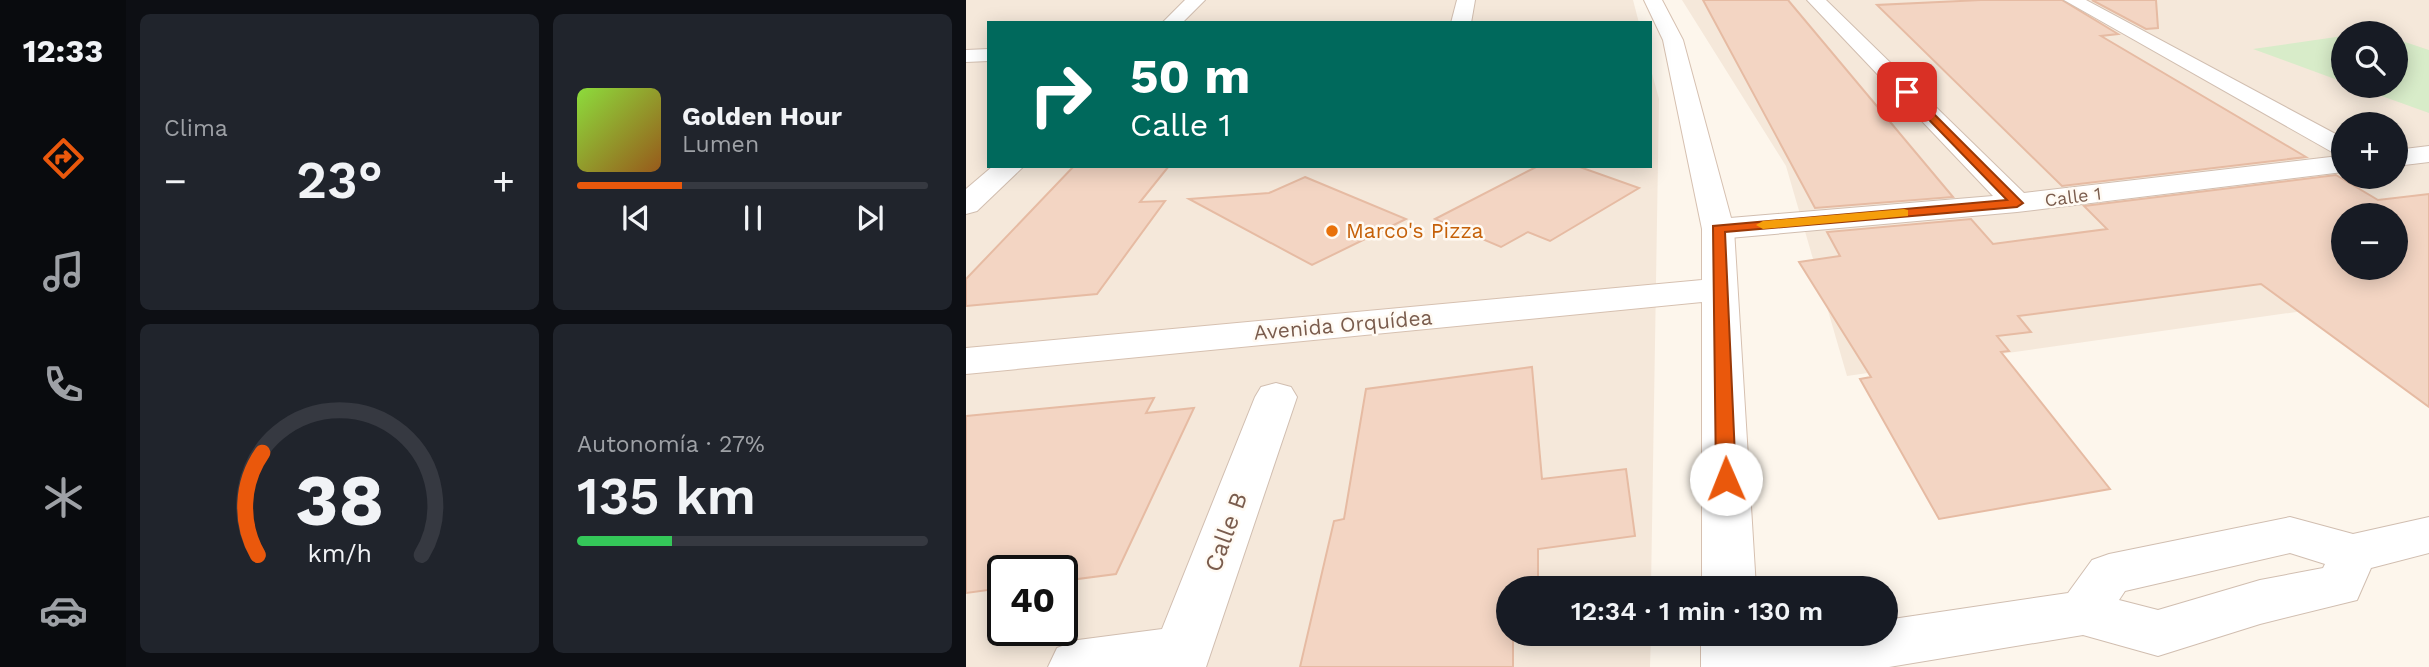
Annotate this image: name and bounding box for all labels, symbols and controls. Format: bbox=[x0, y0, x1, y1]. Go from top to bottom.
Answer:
map controls bbox=[2331, 21, 2408, 280]
button: search bbox=[2331, 21, 2408, 98]
text: 12:33 bbox=[23, 32, 103, 70]
text: 50 m bbox=[1130, 47, 1250, 105]
icon: right bbox=[1015, 49, 1106, 140]
pin bbox=[1877, 62, 1937, 122]
icon: arrive bbox=[1888, 73, 1926, 111]
text: Golden Hour bbox=[682, 101, 842, 131]
text: Calle 1 bbox=[1130, 106, 1231, 144]
button: + bbox=[2331, 112, 2408, 189]
text: Clima bbox=[164, 115, 228, 142]
text: Lumen bbox=[682, 131, 759, 158]
icon: directions bbox=[39, 134, 88, 183]
text: 23° bbox=[296, 150, 383, 211]
text: − bbox=[164, 159, 187, 203]
text: + bbox=[492, 159, 515, 203]
street label: Calle 1 bbox=[2043, 183, 2102, 210]
icon: previous bbox=[617, 199, 655, 237]
icon: pause bbox=[734, 199, 772, 237]
icon: next bbox=[851, 199, 889, 237]
button: − bbox=[2331, 203, 2408, 280]
place label: Marco's Pizza bbox=[1346, 218, 1484, 243]
marker: Marco's Pizza bbox=[1324, 223, 1340, 239]
icon: music bbox=[39, 247, 88, 296]
street label: Avenida Orquídea bbox=[1253, 304, 1433, 345]
icon: phone bbox=[39, 360, 88, 409]
text: Autonomía · 27% bbox=[577, 431, 765, 458]
position arrow bbox=[1689, 442, 1763, 516]
text: 38 bbox=[295, 457, 384, 543]
text: 135 km bbox=[577, 466, 756, 527]
icon: climate bbox=[39, 473, 88, 522]
street label: Calle B bbox=[1199, 488, 1253, 576]
text: km/h bbox=[307, 538, 372, 567]
speed limit sign: 40 bbox=[987, 555, 1078, 646]
icon: car bbox=[39, 586, 88, 635]
text: 12:34 · 1 min · 130 m bbox=[1571, 596, 1823, 626]

